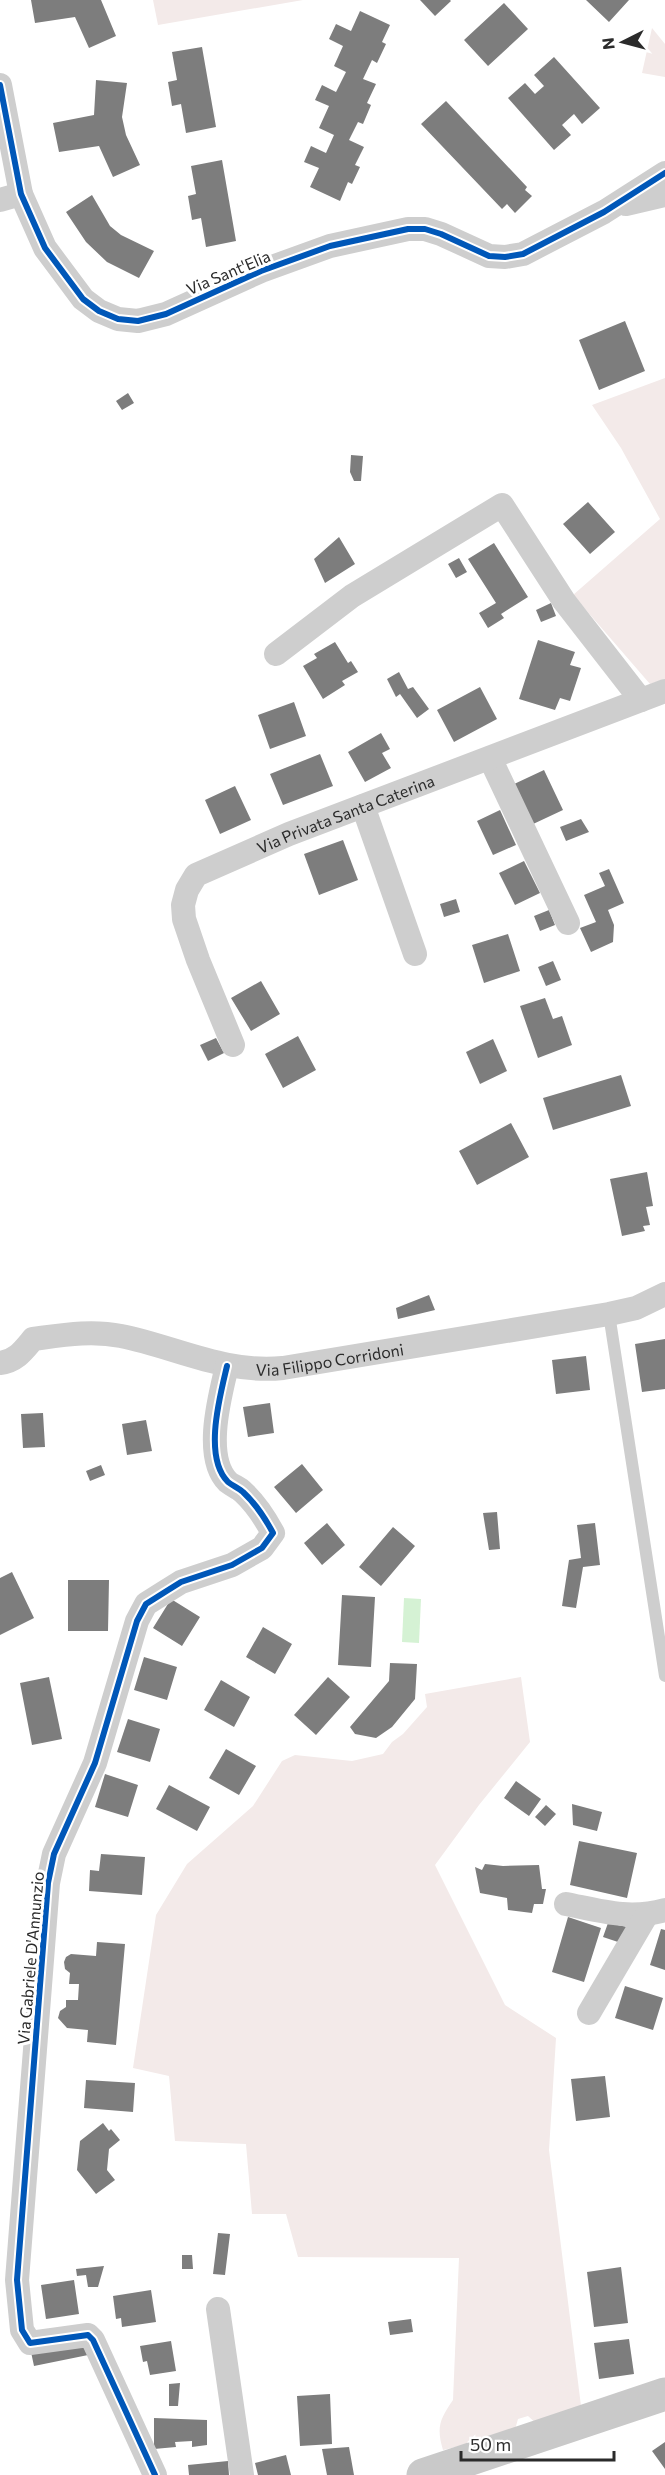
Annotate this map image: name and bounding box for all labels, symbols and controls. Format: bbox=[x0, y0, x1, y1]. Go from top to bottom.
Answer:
north arrow bbox=[593, 12, 653, 72]
text: N bbox=[598, 37, 618, 51]
street label: Via Sant'Elia bbox=[183, 246, 273, 298]
street label: Via Privata Santa Caterina bbox=[254, 770, 437, 857]
street label: Via Filippo Corridoni bbox=[256, 1339, 405, 1378]
street label: Via Gabriele D'Annunzio bbox=[13, 1871, 47, 2045]
scale bar bbox=[461, 2424, 614, 2462]
text: 50 m bbox=[470, 2433, 511, 2455]

